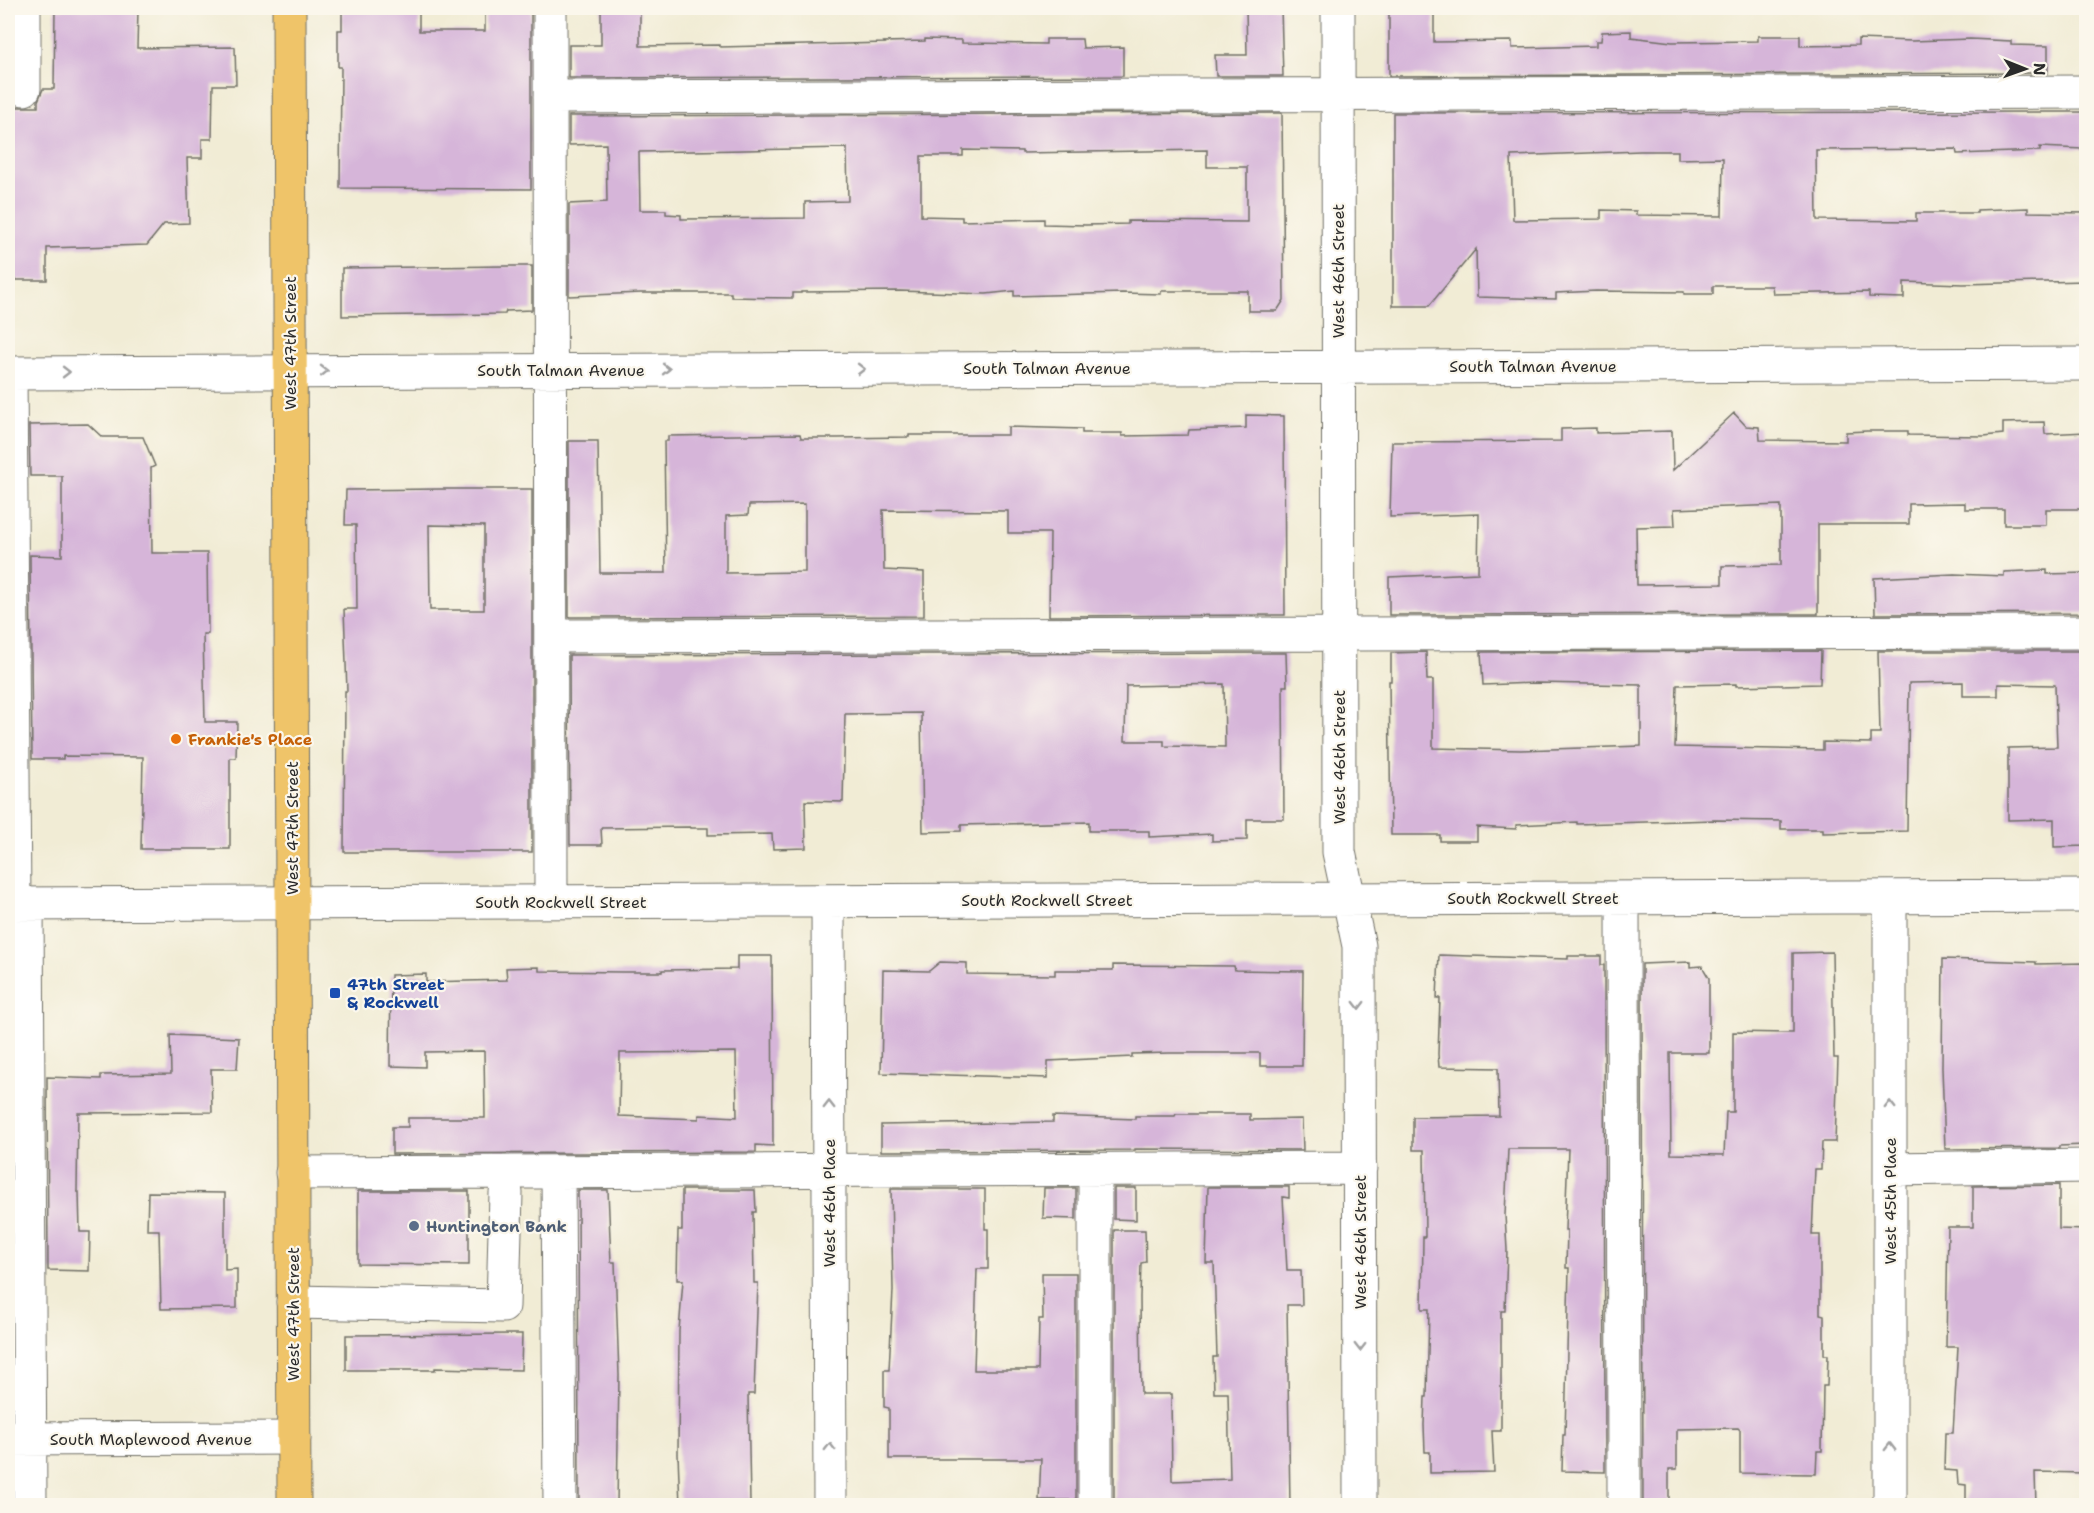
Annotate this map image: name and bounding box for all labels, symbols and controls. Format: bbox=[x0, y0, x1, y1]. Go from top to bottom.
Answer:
north arrow bbox=[1995, 39, 2055, 99]
text: N bbox=[2029, 63, 2050, 76]
street label: West 46th Street bbox=[1328, 204, 1349, 338]
street label: West 47th Street bbox=[280, 276, 301, 410]
street label: South Talman Avenue bbox=[1449, 356, 1617, 377]
street label: South Talman Avenue bbox=[963, 358, 1131, 379]
street label: South Talman Avenue bbox=[477, 360, 645, 381]
one-way arrow bbox=[661, 363, 670, 375]
one-way arrow bbox=[856, 363, 865, 375]
one-way arrow bbox=[319, 365, 328, 377]
one-way arrow bbox=[61, 366, 70, 379]
street label: West 46th Street bbox=[1329, 690, 1350, 824]
place label: Frankie's Place bbox=[188, 729, 313, 750]
marker: Frankie's Place bbox=[169, 732, 183, 746]
street label: West 47th Street bbox=[282, 761, 303, 895]
street label: South Rockwell Street bbox=[1447, 888, 1619, 909]
street label: South Rockwell Street bbox=[961, 890, 1133, 911]
street label: South Rockwell Street bbox=[475, 892, 647, 913]
place label: 47th Street & Rockwell bbox=[347, 974, 445, 1013]
marker: 47th Street & Rockwell bbox=[328, 986, 342, 1000]
one-way arrow bbox=[1353, 1000, 1365, 1009]
one-way arrow bbox=[823, 1101, 835, 1110]
one-way arrow bbox=[1884, 1101, 1896, 1110]
street label: West 45th Place bbox=[1880, 1137, 1901, 1265]
street label: West 46th Place bbox=[819, 1139, 840, 1267]
street label: West 46th Street bbox=[1350, 1175, 1371, 1309]
place label: Huntington Bank bbox=[426, 1216, 567, 1237]
marker: Huntington Bank bbox=[407, 1219, 421, 1233]
street label: West 47th Street bbox=[283, 1247, 304, 1381]
one-way arrow bbox=[1354, 1342, 1366, 1351]
street label: South Maplewood Avenue bbox=[50, 1429, 252, 1450]
one-way arrow bbox=[824, 1443, 836, 1452]
one-way arrow bbox=[1884, 1443, 1896, 1452]

